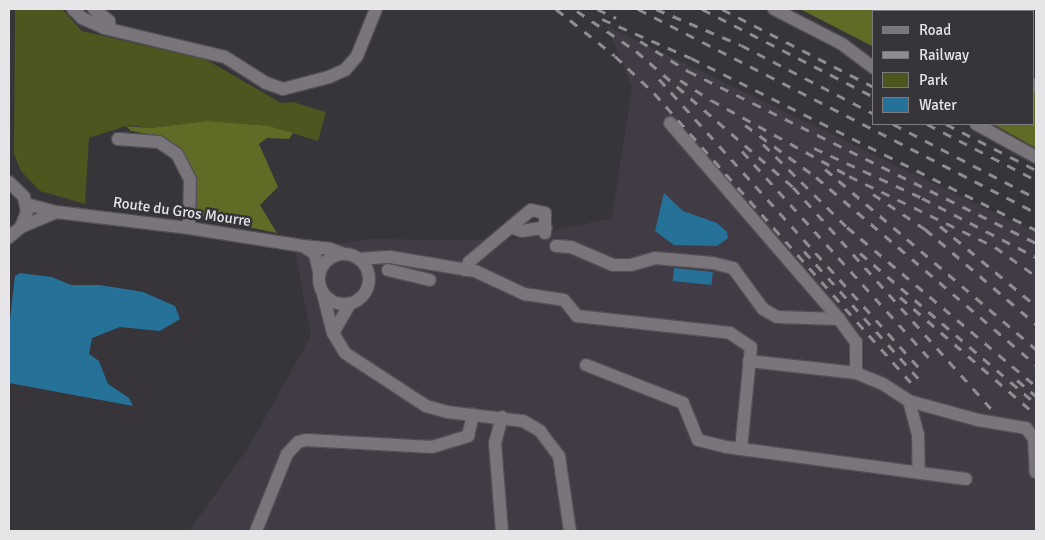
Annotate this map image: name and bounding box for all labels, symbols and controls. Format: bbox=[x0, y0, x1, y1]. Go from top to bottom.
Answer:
legend bbox=[872, 10, 1035, 125]
text: Road bbox=[919, 21, 951, 39]
text: Railway bbox=[919, 46, 969, 64]
text: Park bbox=[919, 71, 948, 89]
text: Water bbox=[919, 96, 957, 114]
street label: Route du Gros Mourre bbox=[112, 193, 252, 231]

